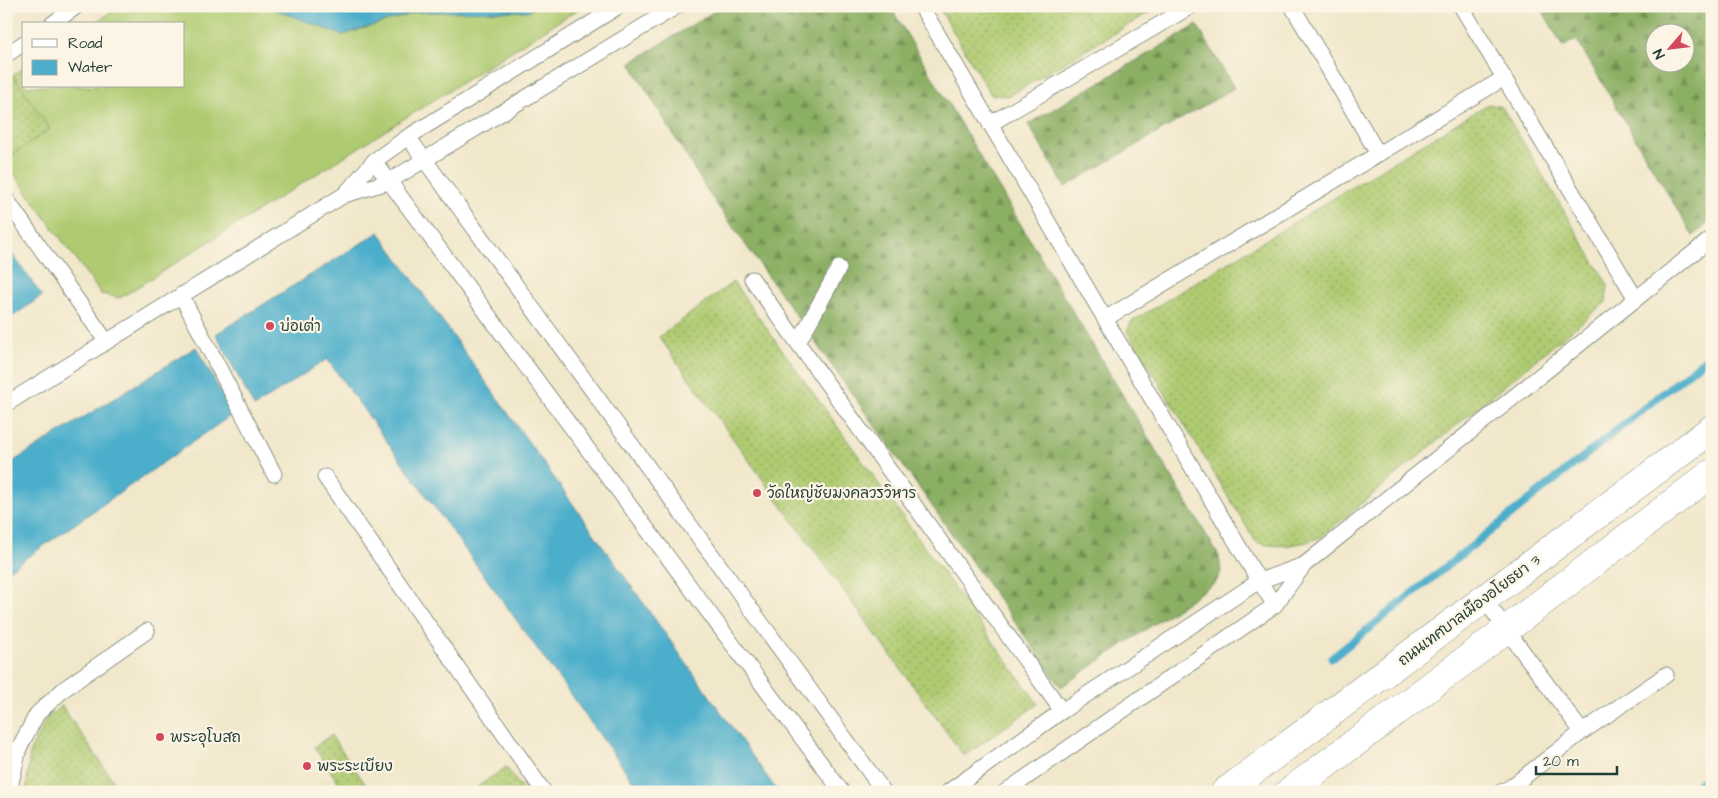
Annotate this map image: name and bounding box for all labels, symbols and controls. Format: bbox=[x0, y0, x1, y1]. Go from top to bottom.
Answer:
legend bbox=[22, 22, 185, 88]
north arrow bbox=[1646, 22, 1696, 72]
text: Road bbox=[68, 33, 103, 54]
text: N bbox=[1648, 45, 1670, 62]
text: Water bbox=[68, 57, 112, 78]
place label: บ่อเต่า bbox=[280, 316, 321, 337]
marker: บ่อเต่า bbox=[264, 320, 276, 332]
place label: วัดใหญ่ชัยมงคลวรวิหาร bbox=[767, 483, 916, 504]
marker: วัดใหญ่ชัยมงคลวรวิหาร bbox=[751, 487, 763, 499]
street label: ถนนเทศบาลเมืองอโยธยา 3 bbox=[1394, 550, 1545, 671]
place label: พระอุโบสถ bbox=[170, 727, 241, 748]
marker: พระอุโบสถ bbox=[154, 731, 166, 743]
scale bar bbox=[1536, 743, 1617, 775]
text: 20 m bbox=[1543, 751, 1579, 772]
place label: พระระเบียง bbox=[317, 756, 393, 777]
marker: พระระเบียง bbox=[301, 760, 313, 772]

